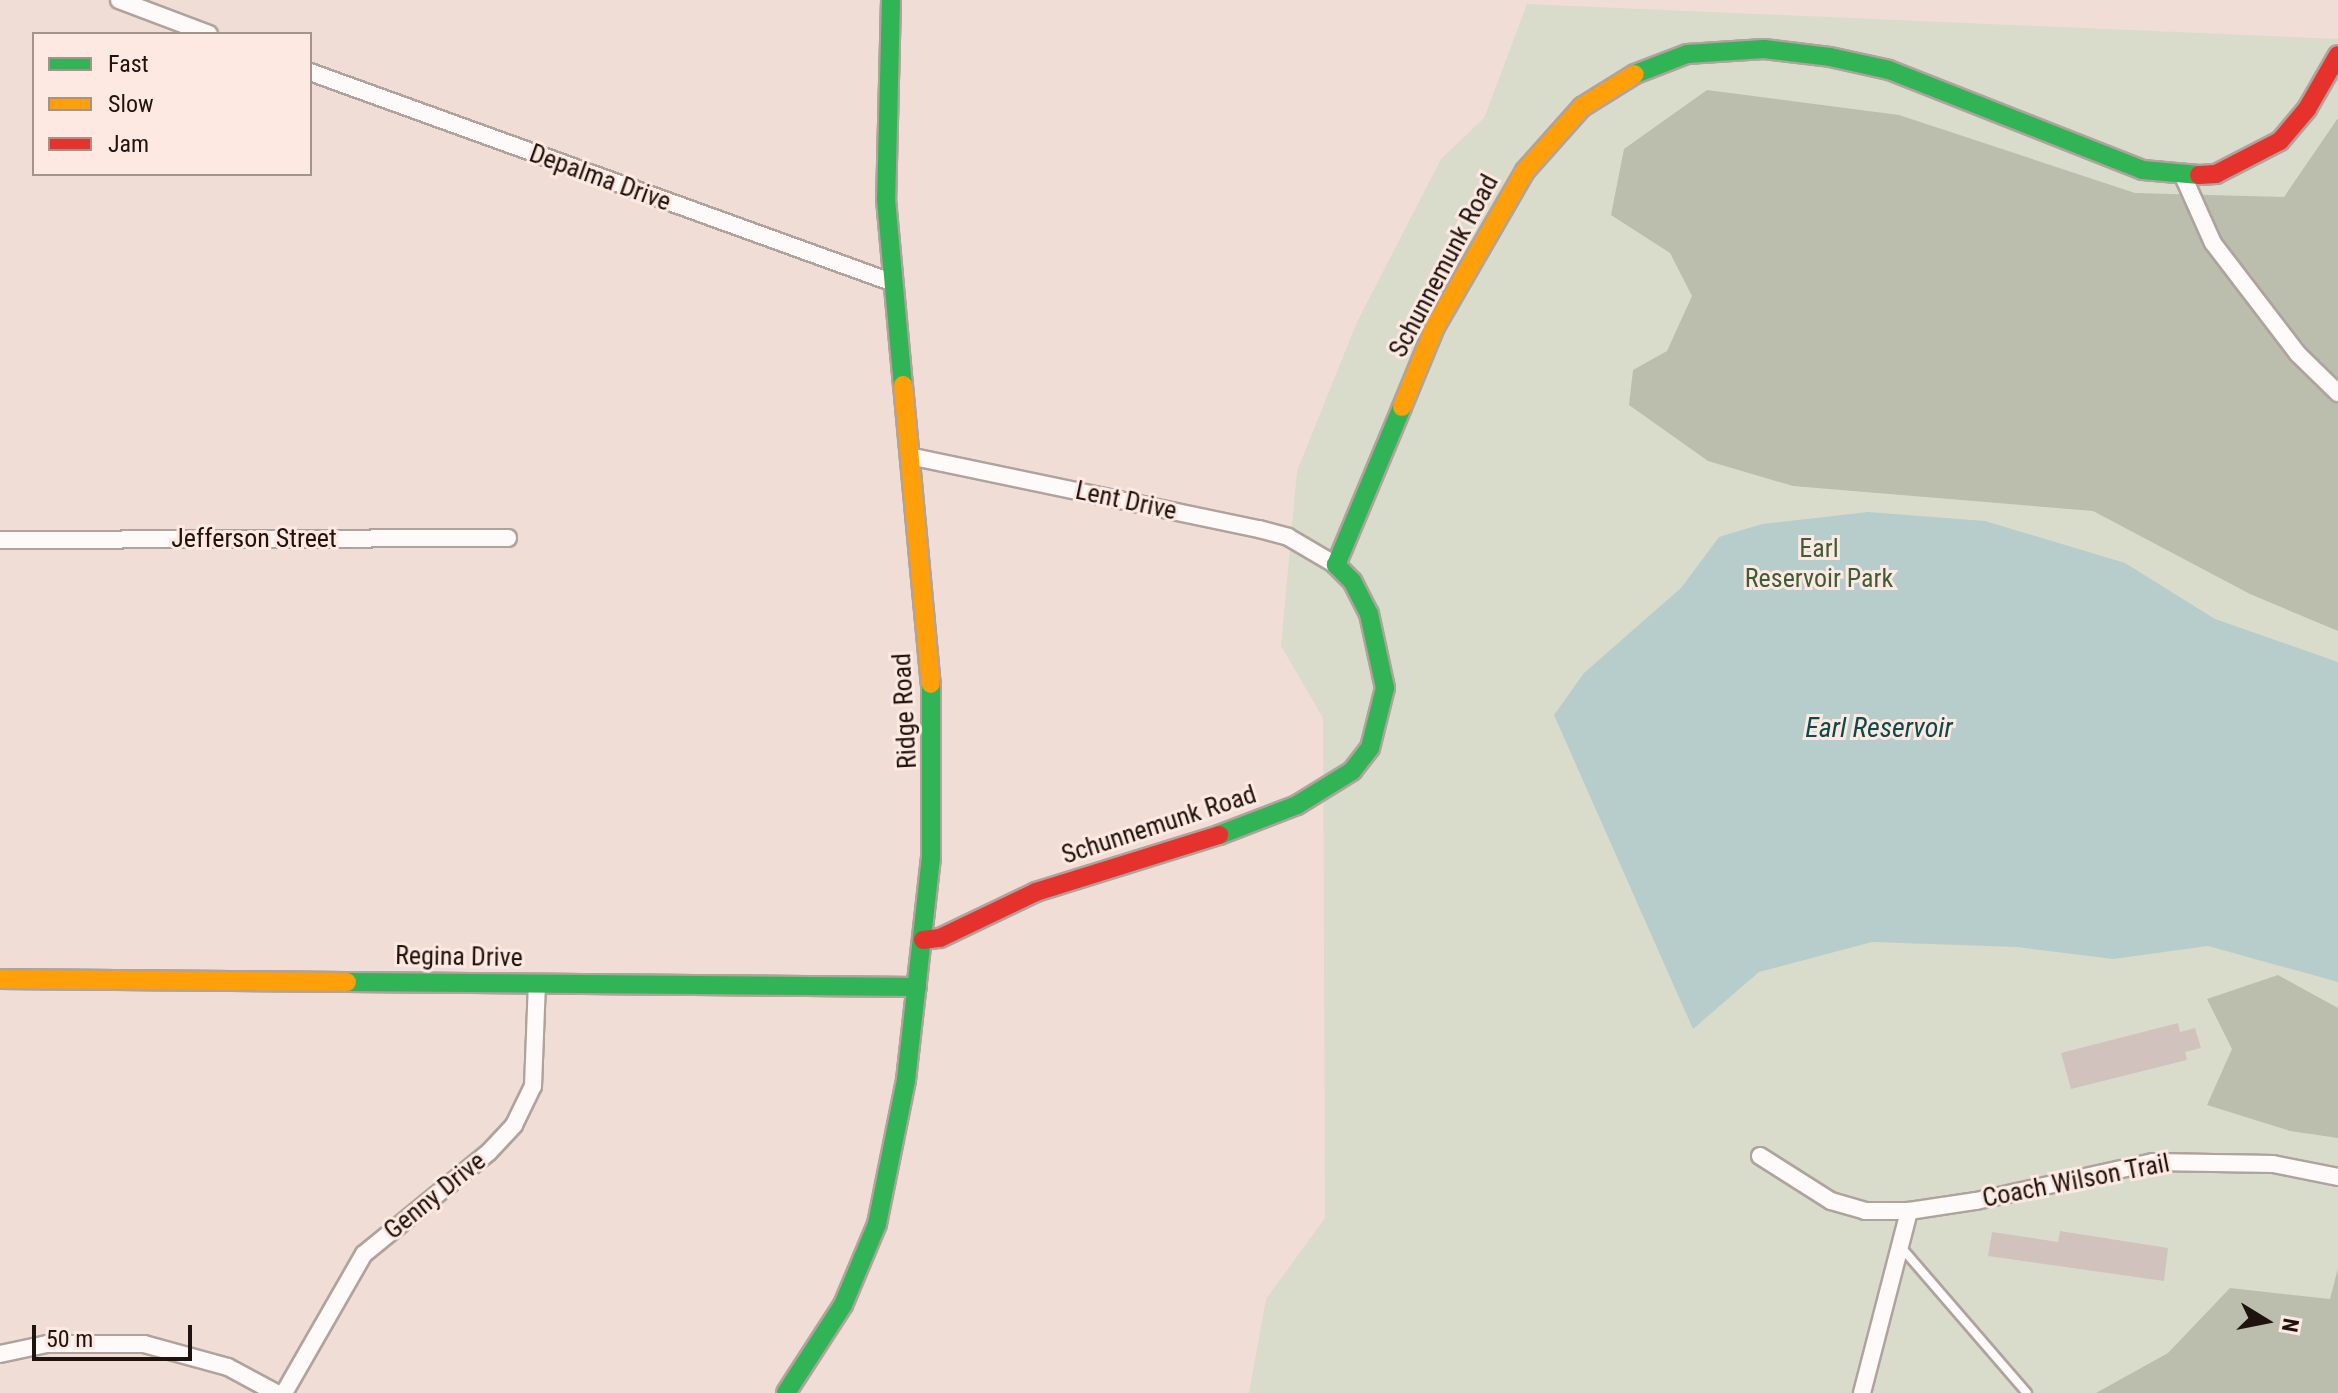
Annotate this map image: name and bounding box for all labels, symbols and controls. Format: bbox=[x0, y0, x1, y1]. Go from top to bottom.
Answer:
legend bbox=[32, 32, 312, 176]
text: Fast bbox=[108, 50, 149, 78]
text: Slow bbox=[108, 90, 154, 118]
text: Jam bbox=[108, 130, 149, 158]
street label: Depalma Drive bbox=[525, 138, 675, 218]
street label: Schunnemunk Road bbox=[1383, 169, 1505, 363]
street label: Lent Drive bbox=[1073, 475, 1179, 527]
street label: Jefferson Street bbox=[171, 523, 337, 555]
park label: Earl Reservoir Park bbox=[1745, 533, 1893, 594]
street label: Ridge Road bbox=[886, 652, 924, 770]
water label: Earl Reservoir bbox=[1805, 711, 1953, 745]
street label: Schunnemunk Road bbox=[1058, 779, 1260, 871]
street label: Regina Drive bbox=[395, 940, 523, 974]
street label: Genny Drive bbox=[378, 1146, 492, 1246]
street label: Coach Wilson Trail bbox=[1980, 1148, 2172, 1214]
north arrow bbox=[2226, 1281, 2306, 1361]
scale bar bbox=[36, 1309, 196, 1359]
text: N bbox=[2277, 1316, 2304, 1334]
text: 50 m bbox=[46, 1325, 93, 1353]

